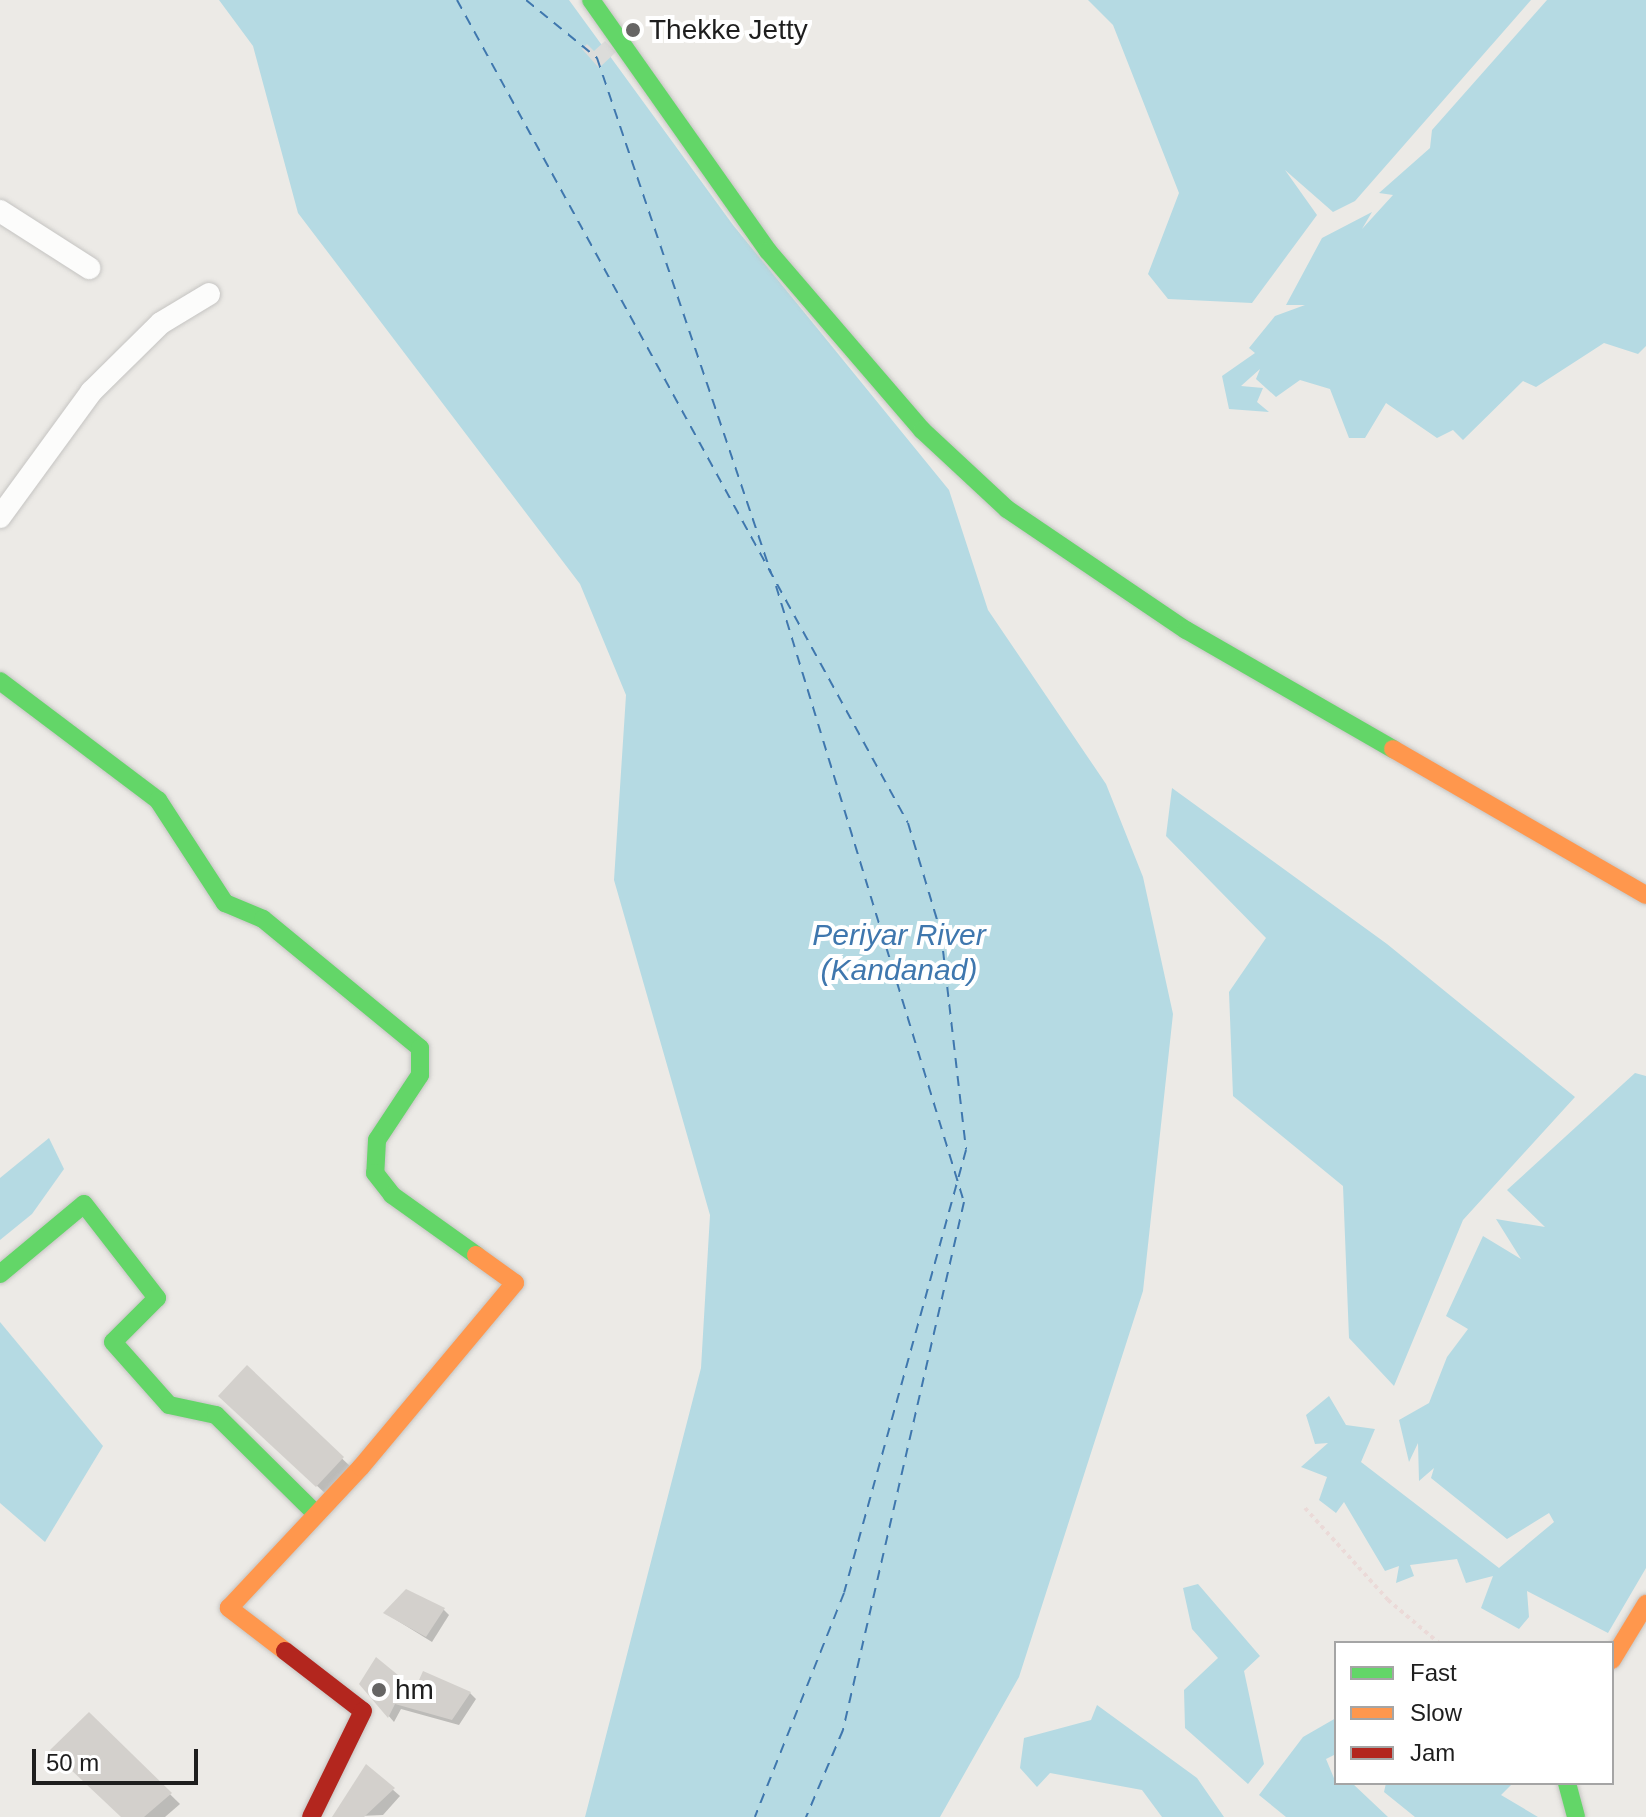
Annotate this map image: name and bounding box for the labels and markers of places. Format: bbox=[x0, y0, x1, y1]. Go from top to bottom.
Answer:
place label: Thekke Jetty bbox=[649, 13, 808, 47]
marker: Thekke Jetty bbox=[624, 21, 642, 39]
place label: hm bbox=[395, 1673, 434, 1707]
marker: hm bbox=[370, 1681, 388, 1699]

